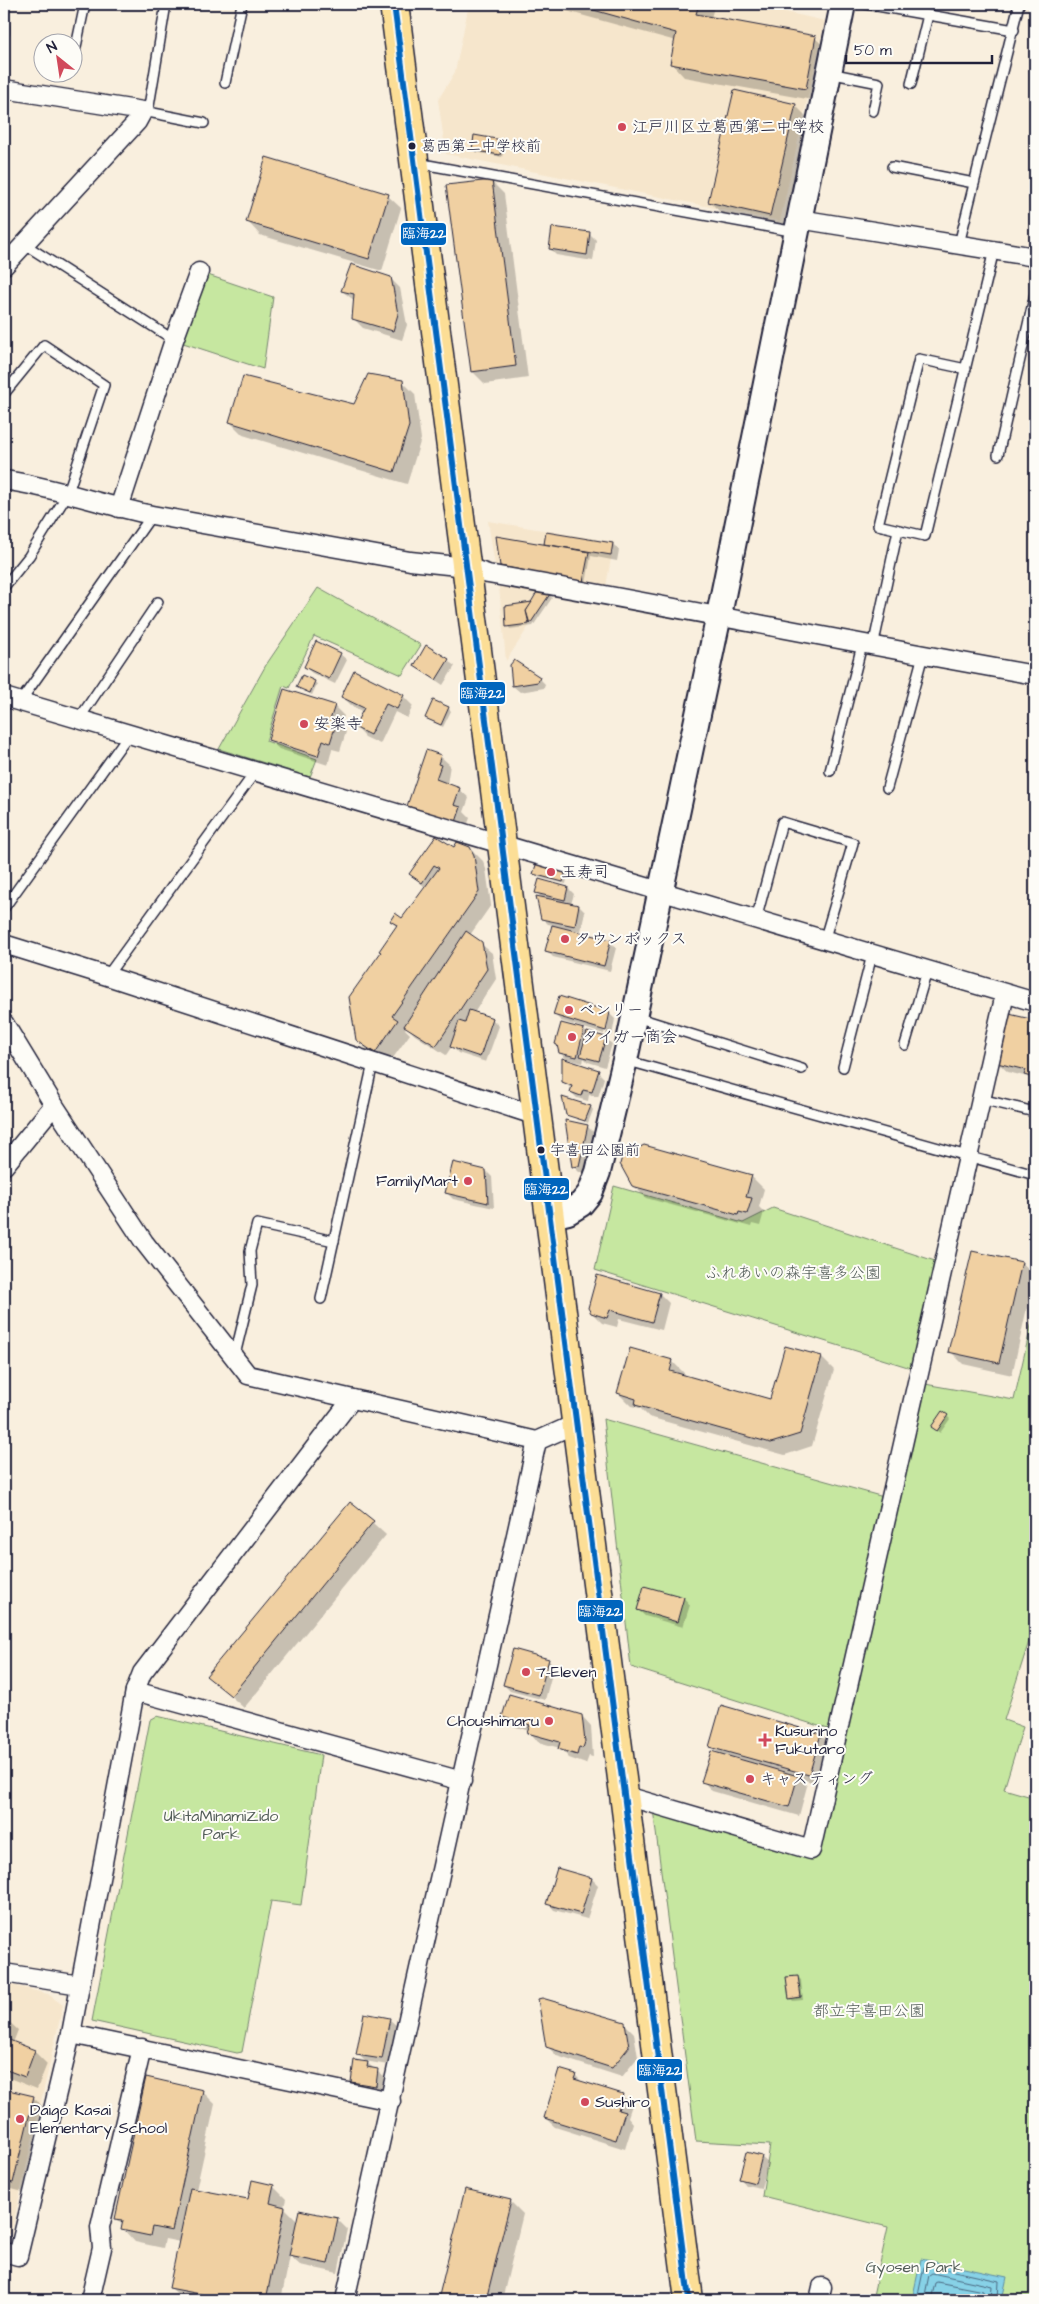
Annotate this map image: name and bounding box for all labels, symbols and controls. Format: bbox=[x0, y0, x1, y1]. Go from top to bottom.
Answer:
north arrow bbox=[32, 32, 82, 82]
scale bar bbox=[846, 32, 993, 64]
text: N bbox=[43, 37, 61, 58]
text: 50 m bbox=[854, 40, 892, 61]
place label: 江戸川区立葛西第二中学校 bbox=[632, 116, 824, 138]
marker: 江戸川区立葛西第二中学校 bbox=[616, 121, 628, 133]
place label: 葛西第二中学校前 bbox=[421, 136, 541, 157]
marker: 葛西第二中学校前 bbox=[407, 141, 417, 151]
line badge: 臨海22 bbox=[400, 222, 447, 246]
text: 臨海22 bbox=[402, 224, 447, 244]
line badge: 臨海22 bbox=[459, 681, 506, 705]
text: 臨海22 bbox=[460, 684, 505, 704]
place label: 安楽寺 bbox=[314, 713, 362, 735]
marker: 安楽寺 bbox=[298, 718, 310, 730]
place label: 玉寿司 bbox=[561, 861, 609, 883]
marker: 玉寿司 bbox=[545, 866, 557, 878]
place label: タウンボックス bbox=[575, 928, 687, 950]
marker: タウンボックス bbox=[559, 933, 571, 945]
place label: ベンリー bbox=[579, 999, 643, 1021]
marker: ベンリー bbox=[563, 1004, 575, 1016]
place label: タイガー商会 bbox=[582, 1026, 677, 1048]
marker: タイガー商会 bbox=[566, 1031, 578, 1043]
place label: 宇喜田公園前 bbox=[550, 1140, 640, 1161]
marker: 宇喜田公園前 bbox=[536, 1145, 546, 1155]
place label: FamilyMart bbox=[376, 1170, 459, 1193]
marker: FamilyMart bbox=[462, 1175, 474, 1187]
line badge: 臨海22 bbox=[523, 1177, 570, 1201]
text: 臨海22 bbox=[524, 1180, 569, 1200]
park label: ふれあいの森宇喜多公園 bbox=[705, 1262, 881, 1284]
line badge: 臨海22 bbox=[577, 1599, 624, 1623]
text: 臨海22 bbox=[578, 1602, 623, 1622]
place label: 7-Eleven bbox=[536, 1661, 596, 1683]
marker: 7-Eleven bbox=[520, 1666, 532, 1678]
place label: Choushimaru bbox=[447, 1710, 539, 1732]
marker: Choushimaru bbox=[543, 1715, 555, 1727]
place label: Kusurino Fukutaro bbox=[775, 1720, 845, 1760]
marker: Kusurino Fukutaro bbox=[759, 1734, 771, 1746]
place label: キャスティング bbox=[760, 1768, 873, 1790]
marker: キャスティング bbox=[744, 1773, 756, 1785]
park label: UkitaMinamiZido Park bbox=[164, 1805, 278, 1845]
park label: 都立宇喜田公園 bbox=[813, 2000, 925, 2022]
line badge: 臨海22 bbox=[636, 2058, 683, 2082]
text: 臨海22 bbox=[638, 2061, 683, 2081]
place label: Sushiro bbox=[595, 2091, 650, 2113]
marker: Sushiro bbox=[579, 2096, 591, 2108]
place label: Daigo Kasai Elementary School bbox=[30, 2099, 167, 2140]
marker: Daigo Kasai Elementary School bbox=[14, 2113, 26, 2125]
park label: Gyosen Park bbox=[866, 2256, 963, 2279]

